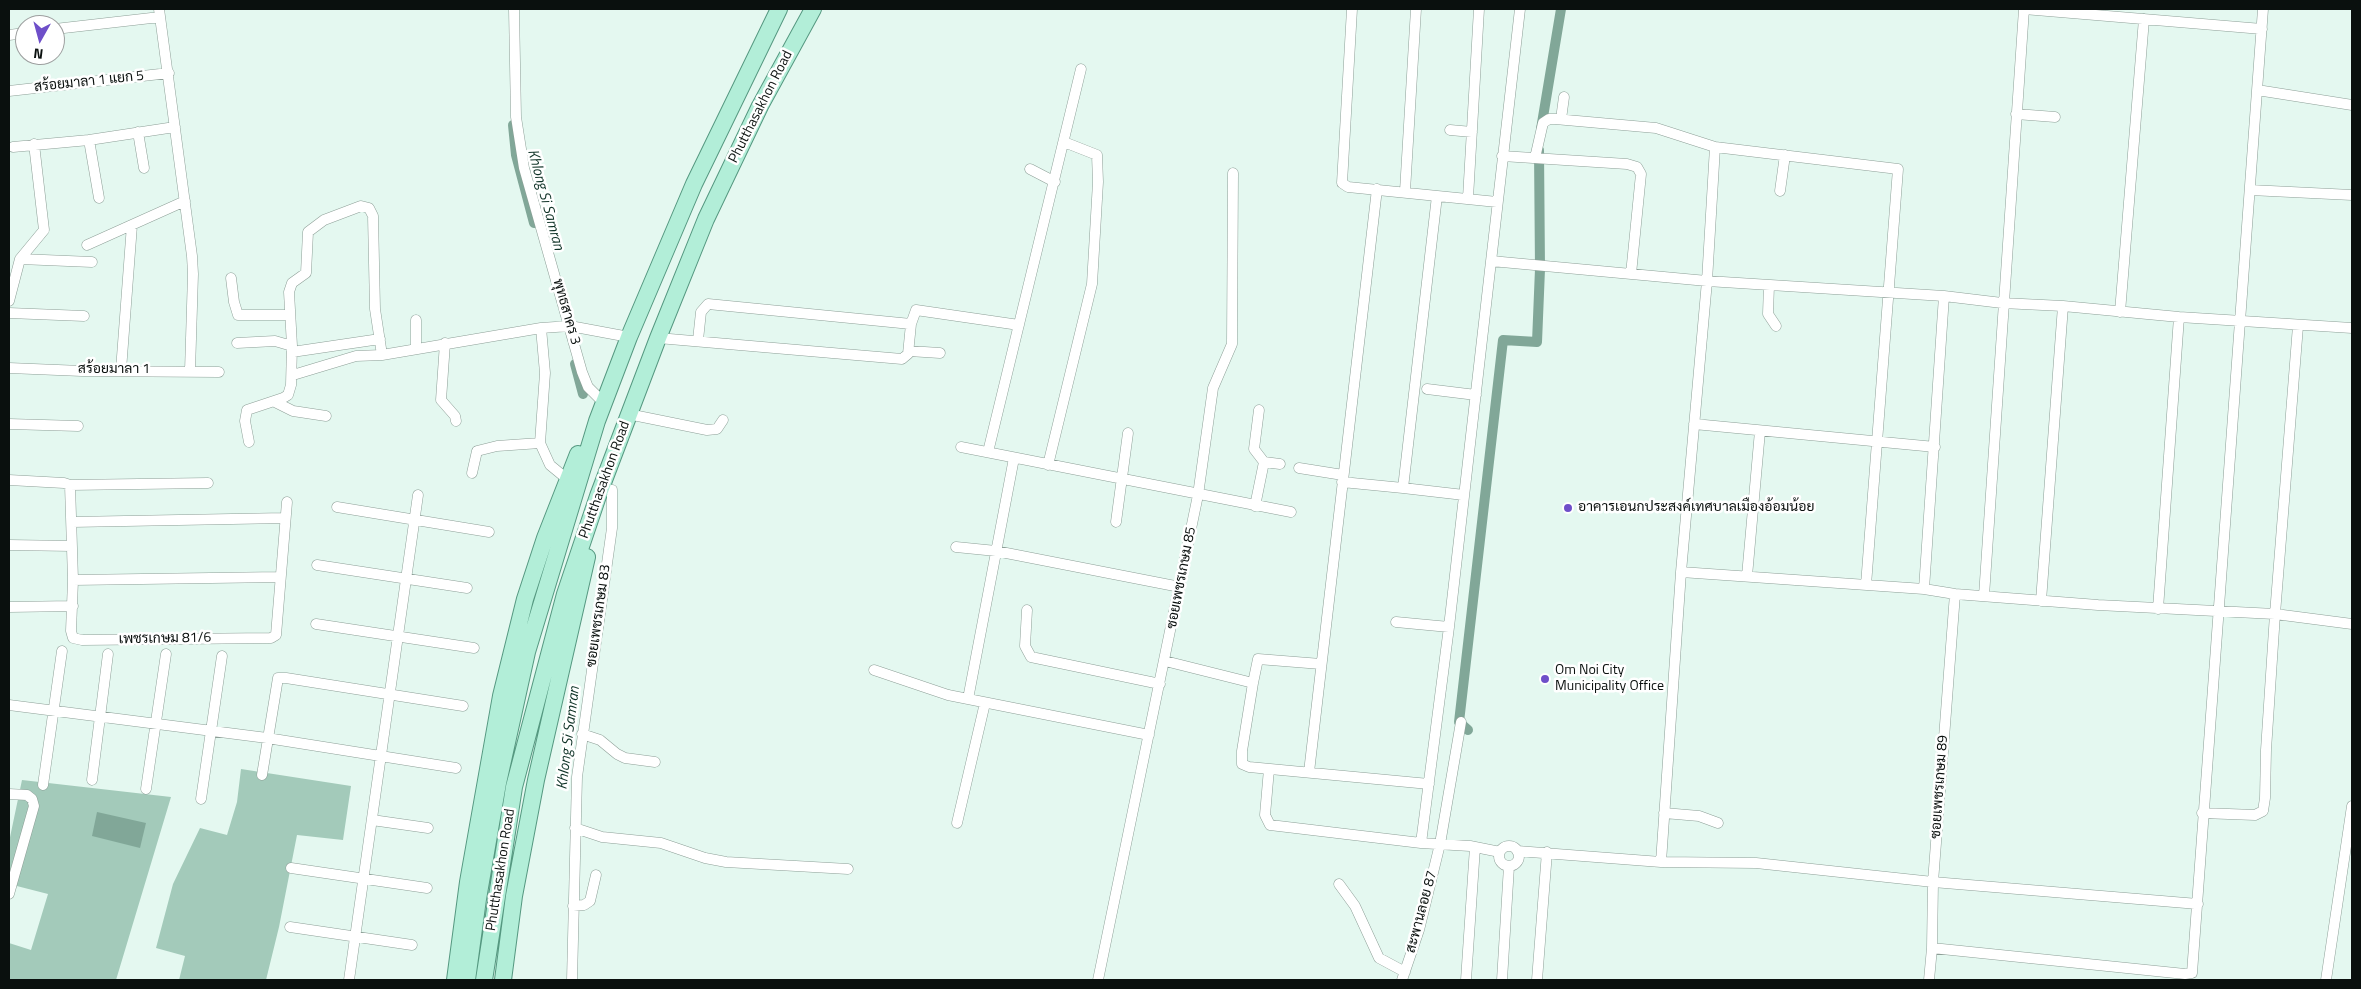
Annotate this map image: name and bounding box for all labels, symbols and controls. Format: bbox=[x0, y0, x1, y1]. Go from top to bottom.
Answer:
north arrow bbox=[15, 15, 65, 65]
text: N bbox=[32, 43, 44, 65]
street label: Phutthasakhon Road bbox=[725, 48, 797, 166]
street label: สร้อยมาลา 1 แยก 5 bbox=[33, 68, 145, 96]
water label: Khlong Si Samran bbox=[523, 148, 567, 252]
street label: พุทธสาคร 3 bbox=[549, 277, 583, 347]
street label: สร้อยมาลา 1 bbox=[78, 362, 150, 378]
street label: Phutthasakhon Road bbox=[576, 419, 634, 541]
place label: อาคารเอนกประสงค์เทศบาลเมืองอ้อมน้อย bbox=[1578, 500, 1814, 516]
marker: อาคารเอนกประสงค์เทศบาลเมืองอ้อมน้อย bbox=[1562, 502, 1574, 514]
street label: ซอยเพชรเกษม 85 bbox=[1164, 525, 1200, 631]
street label: ซอยเพชรเกษม 83 bbox=[583, 563, 615, 669]
street label: เพชรเกษม 81/6 bbox=[119, 630, 211, 648]
place label: Om Noi City Municipality Office bbox=[1555, 663, 1664, 696]
marker: Om Noi City Municipality Office bbox=[1539, 673, 1551, 685]
water label: Khlong Si Samran bbox=[554, 685, 584, 791]
street label: ซอยเพชรเกษม 89 bbox=[1928, 735, 1952, 839]
street label: Phutthasakhon Road bbox=[483, 808, 519, 932]
street label: สะพานลอย 87 bbox=[1403, 869, 1441, 955]

